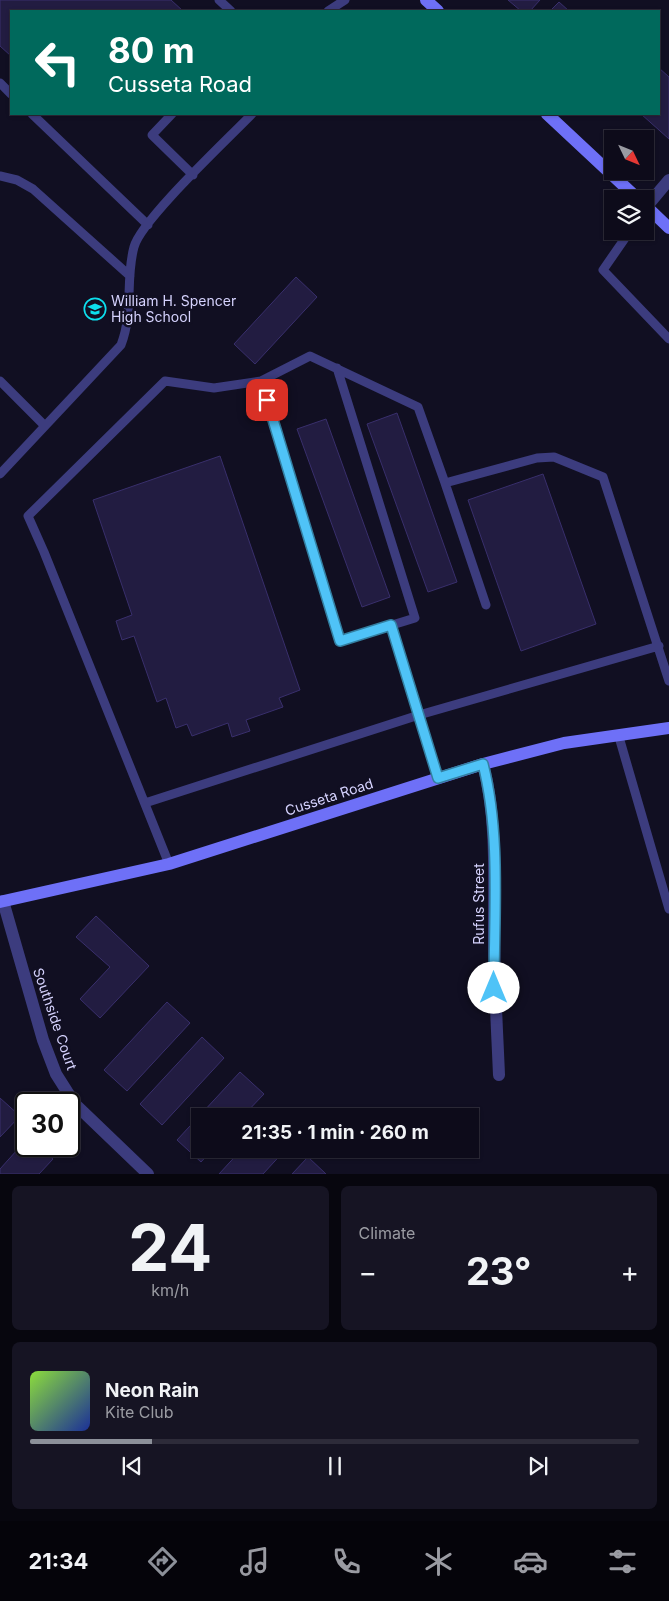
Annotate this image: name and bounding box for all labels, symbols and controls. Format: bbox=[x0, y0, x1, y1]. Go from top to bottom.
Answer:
text: 80 m bbox=[108, 29, 195, 71]
icon: left bbox=[25, 30, 90, 95]
text: Cusseta Road bbox=[108, 71, 252, 97]
north arrow bbox=[604, 130, 654, 180]
map controls bbox=[604, 130, 654, 240]
button: layers bbox=[604, 190, 654, 240]
place label: William H. Spencer High School bbox=[111, 292, 236, 325]
school or university icon: William H. Spencer High School bbox=[83, 297, 107, 321]
pin bbox=[246, 379, 288, 421]
icon: arrive bbox=[253, 386, 281, 414]
street label: Cusseta Road bbox=[283, 774, 375, 819]
street label: Rufus Street bbox=[470, 863, 487, 945]
position arrow bbox=[467, 961, 519, 1013]
street label: Southside Court bbox=[30, 966, 81, 1073]
speed limit sign: 30 bbox=[15, 1092, 80, 1157]
text: 21:35 · 1 min · 260 m bbox=[241, 1121, 429, 1144]
text: 24 bbox=[128, 1208, 212, 1287]
text: Climate bbox=[359, 1223, 415, 1243]
text: 23° bbox=[466, 1248, 532, 1294]
text: − bbox=[359, 1255, 377, 1289]
text: + bbox=[620, 1255, 639, 1289]
text: km/h bbox=[151, 1280, 189, 1300]
text: Neon Rain bbox=[105, 1379, 199, 1402]
text: Kite Club bbox=[105, 1402, 174, 1422]
icon: previous bbox=[118, 1452, 146, 1480]
icon: pause bbox=[321, 1452, 349, 1480]
icon: next bbox=[524, 1452, 552, 1480]
icon: directions bbox=[145, 1544, 180, 1579]
icon: music bbox=[237, 1544, 272, 1579]
icon: phone bbox=[329, 1544, 364, 1579]
icon: climate bbox=[421, 1544, 456, 1579]
icon: car bbox=[513, 1544, 548, 1579]
icon: filters bbox=[605, 1544, 640, 1579]
text: 21:34 bbox=[29, 1548, 88, 1574]

